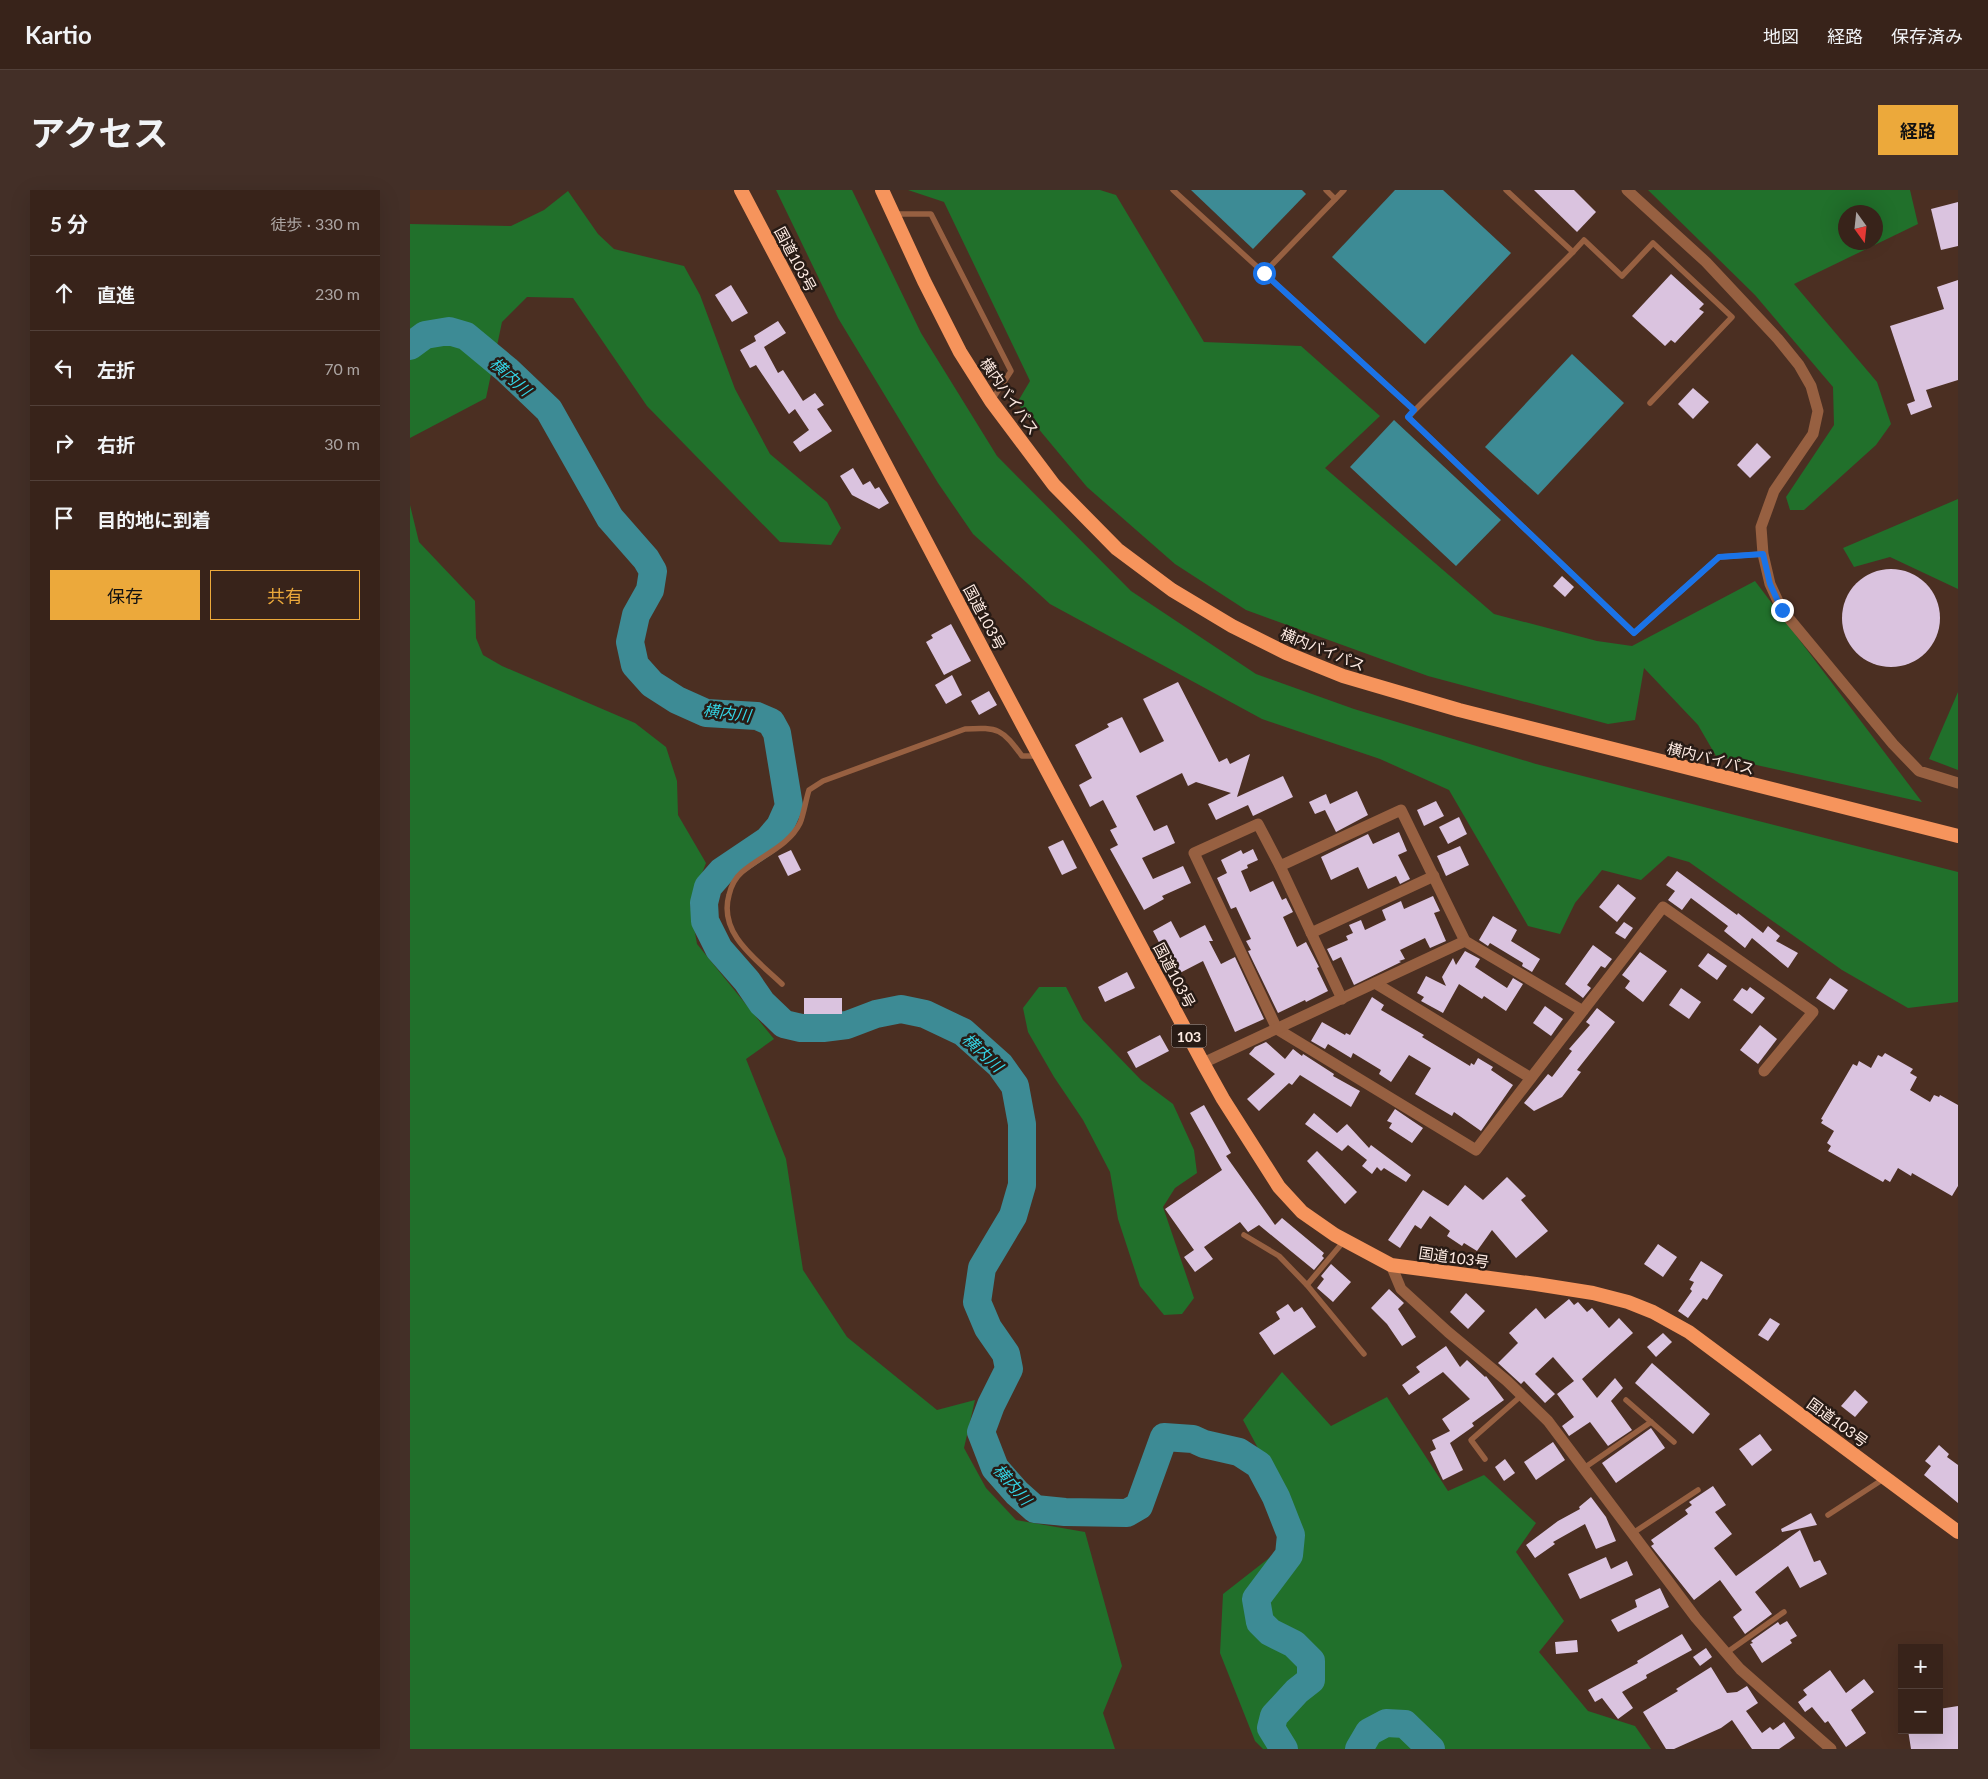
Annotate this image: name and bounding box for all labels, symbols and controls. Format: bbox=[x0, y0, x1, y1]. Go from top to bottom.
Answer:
text: Kartio bbox=[25, 20, 92, 49]
text: 地図 bbox=[1763, 25, 1799, 47]
text: 経路 bbox=[1827, 25, 1863, 47]
text: 保存済み bbox=[1891, 25, 1963, 47]
button: 経路 bbox=[1878, 105, 1958, 155]
text: アクセス bbox=[30, 111, 168, 153]
north arrow bbox=[1838, 205, 1883, 250]
text: 5 分 bbox=[50, 211, 88, 236]
text: 徒歩 · 330 m bbox=[271, 214, 360, 233]
street label: 国道103号 bbox=[771, 223, 821, 295]
route start bbox=[1253, 262, 1276, 285]
icon: ahead bbox=[50, 279, 78, 307]
text: 直進 bbox=[97, 283, 135, 306]
text: 230 m bbox=[315, 284, 360, 303]
water label: 横内川 bbox=[487, 353, 537, 400]
icon: left bbox=[50, 354, 78, 382]
street label: 横内バイパス bbox=[977, 354, 1043, 438]
text: 左折 bbox=[97, 358, 135, 381]
text: 70 m bbox=[324, 359, 360, 378]
icon: right bbox=[50, 429, 78, 457]
text: 右折 bbox=[97, 433, 135, 456]
text: 30 m bbox=[324, 434, 360, 453]
icon: arrive bbox=[50, 504, 78, 532]
text: 目的地に到着 bbox=[97, 508, 211, 531]
button: 保存 bbox=[50, 570, 200, 620]
button: 共有 bbox=[210, 570, 360, 620]
street label: 国道103号 bbox=[960, 581, 1010, 653]
route end bbox=[1771, 599, 1794, 622]
street label: 横内バイパス bbox=[1278, 624, 1368, 674]
water label: 横内川 bbox=[702, 700, 754, 725]
street label: 横内バイパス bbox=[1665, 738, 1757, 778]
street label: 国道103号 bbox=[1150, 939, 1200, 1011]
road number: 103 bbox=[1172, 1024, 1206, 1048]
water label: 横内川 bbox=[959, 1029, 1008, 1077]
street label: 国道103号 bbox=[1418, 1243, 1490, 1271]
street label: 国道103号 bbox=[1804, 1394, 1872, 1450]
water label: 横内川 bbox=[990, 1460, 1037, 1510]
map controls bbox=[1898, 1644, 1943, 1734]
button: + bbox=[1898, 1644, 1943, 1689]
button: − bbox=[1898, 1689, 1943, 1734]

